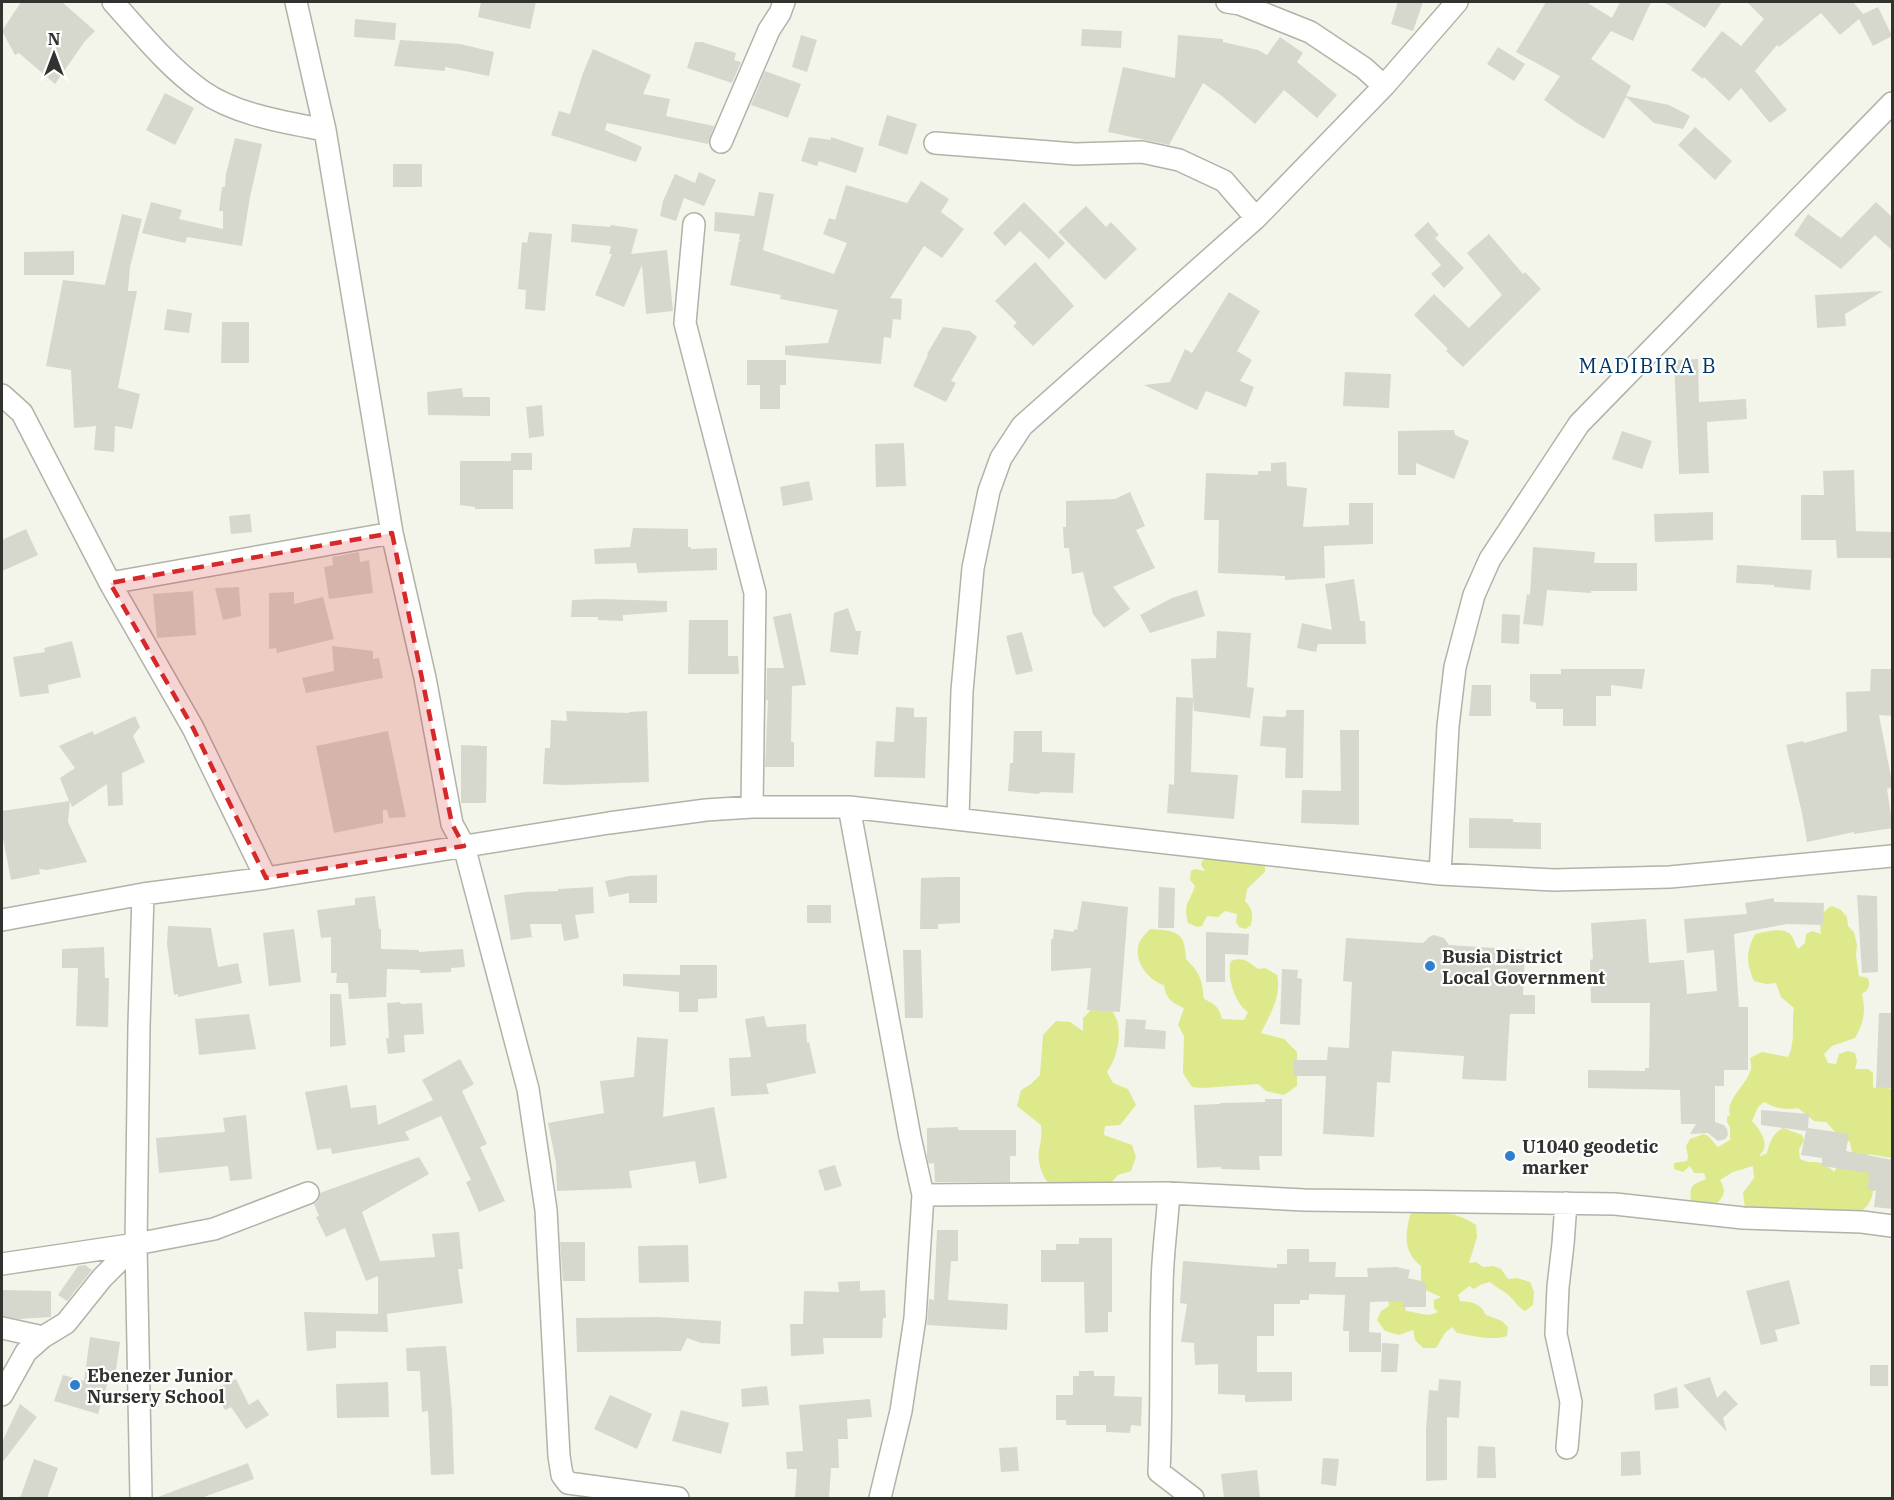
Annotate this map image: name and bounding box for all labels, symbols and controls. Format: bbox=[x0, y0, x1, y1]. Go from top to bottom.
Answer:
north arrow bbox=[24, 24, 84, 84]
text: N bbox=[48, 29, 60, 49]
district label: MADIBIRA B bbox=[1579, 351, 1717, 379]
place label: Busia District Local Government bbox=[1442, 945, 1605, 989]
marker: Busia District Local Government bbox=[1423, 959, 1437, 973]
place label: U1040 geodetic marker bbox=[1522, 1135, 1659, 1179]
marker: U1040 geodetic marker bbox=[1503, 1149, 1517, 1163]
place label: Ebenezer Junior Nursery School bbox=[87, 1364, 233, 1408]
marker: Ebenezer Junior Nursery School bbox=[68, 1378, 82, 1392]

